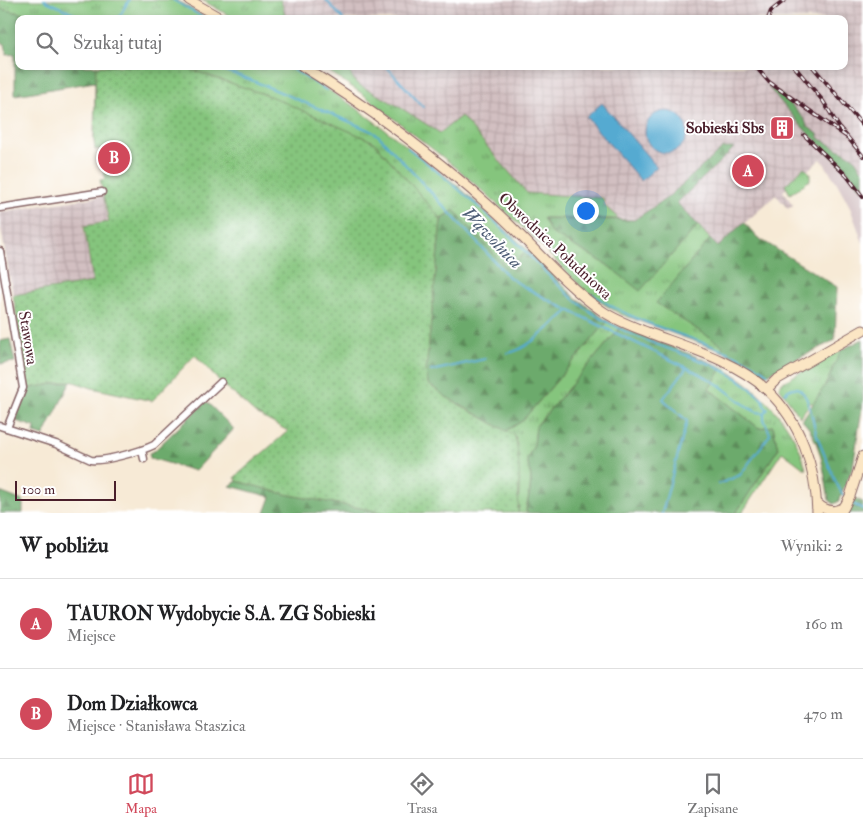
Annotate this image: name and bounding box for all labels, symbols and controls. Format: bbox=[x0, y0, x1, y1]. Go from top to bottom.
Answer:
search box bbox=[15, 15, 848, 70]
icon: search bbox=[33, 29, 61, 57]
text: Szukaj tutaj bbox=[73, 31, 162, 55]
building icon: Sobieski Sbs bbox=[769, 115, 795, 141]
place label: Sobieski Sbs bbox=[686, 118, 765, 138]
pin: B bbox=[98, 139, 130, 177]
pin: A bbox=[732, 152, 764, 190]
street label: Obwodnica Południowa bbox=[494, 188, 616, 304]
your location bbox=[573, 198, 599, 224]
water label: Wąwolnica bbox=[457, 202, 527, 274]
street label: Stawowa bbox=[14, 310, 42, 367]
scale bar bbox=[15, 478, 116, 501]
text: 100 m bbox=[22, 481, 55, 498]
text: W pobliżu bbox=[20, 532, 109, 559]
text: Wyniki: 2 bbox=[781, 536, 843, 556]
text: TAURON Wydobycie S.A. ZG Sobieski bbox=[67, 602, 376, 626]
text: A bbox=[31, 614, 41, 634]
text: 160 m bbox=[805, 614, 843, 634]
text: Miejsce bbox=[67, 626, 116, 646]
text: Dom Działkowca bbox=[67, 692, 198, 716]
text: B bbox=[31, 704, 41, 724]
text: 470 m bbox=[803, 704, 843, 724]
text: Miejsce · Stanisława Staszica bbox=[67, 716, 246, 736]
tab: Mapa bbox=[125, 770, 157, 817]
tab: Trasa bbox=[407, 770, 437, 817]
tab: Zapisane bbox=[687, 770, 738, 817]

